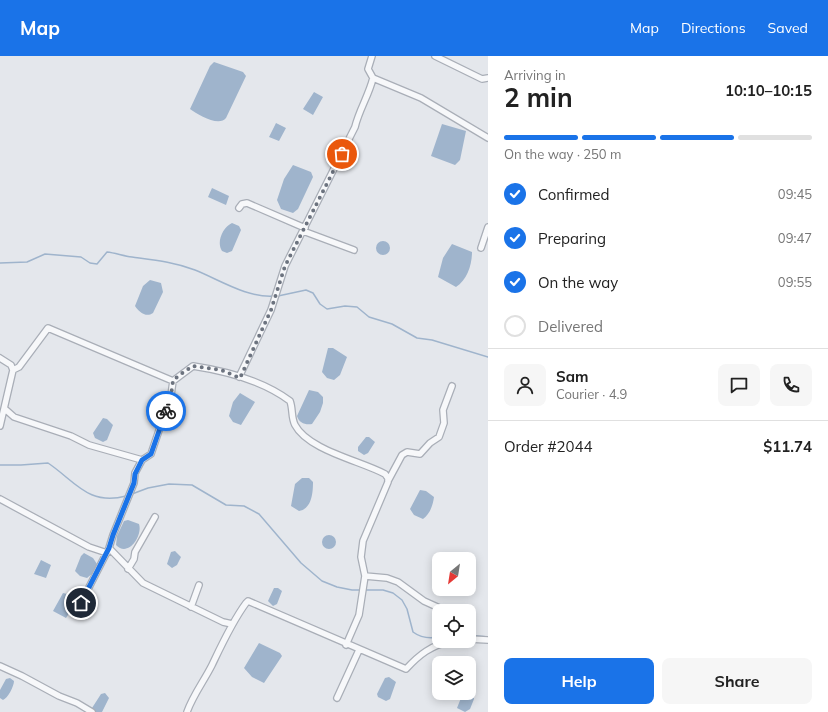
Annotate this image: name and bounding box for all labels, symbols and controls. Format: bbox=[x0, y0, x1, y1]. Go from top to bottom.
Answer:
text: Map bbox=[20, 16, 60, 40]
text: Map bbox=[630, 19, 659, 37]
text: Directions bbox=[681, 19, 746, 37]
text: Saved bbox=[768, 19, 808, 37]
text: Arriving in bbox=[504, 67, 566, 83]
text: 2 min bbox=[504, 81, 573, 114]
text: 10:10–10:15 bbox=[725, 81, 812, 100]
pin bbox=[325, 137, 359, 171]
icon: bag bbox=[331, 143, 353, 165]
text: On the way · 250 m bbox=[504, 146, 621, 162]
icon: check bbox=[504, 183, 526, 205]
text: Confirmed bbox=[538, 185, 609, 204]
text: 09:45 bbox=[778, 186, 812, 202]
icon: check bbox=[504, 227, 526, 249]
text: Preparing bbox=[538, 229, 606, 248]
text: 09:47 bbox=[778, 230, 812, 246]
icon: check bbox=[504, 271, 526, 293]
text: On the way bbox=[538, 273, 618, 292]
text: 09:55 bbox=[778, 274, 812, 290]
text: Delivered bbox=[538, 317, 603, 336]
button: person bbox=[504, 364, 546, 406]
button: chat bbox=[718, 364, 760, 406]
button: phone bbox=[770, 364, 812, 406]
text: Sam bbox=[556, 367, 588, 386]
text: Courier · 4.9 bbox=[556, 386, 627, 402]
courier bbox=[146, 391, 186, 431]
icon: bike bbox=[155, 400, 177, 422]
text: Order #2044 bbox=[504, 437, 592, 456]
text: $11.74 bbox=[763, 437, 812, 456]
north arrow bbox=[432, 552, 476, 596]
map controls bbox=[432, 552, 476, 700]
pin bbox=[64, 586, 98, 620]
icon: home bbox=[70, 592, 92, 614]
button: locate bbox=[432, 604, 476, 648]
button: layers bbox=[432, 656, 476, 700]
button: Help bbox=[504, 658, 654, 704]
button: Share bbox=[662, 658, 812, 704]

